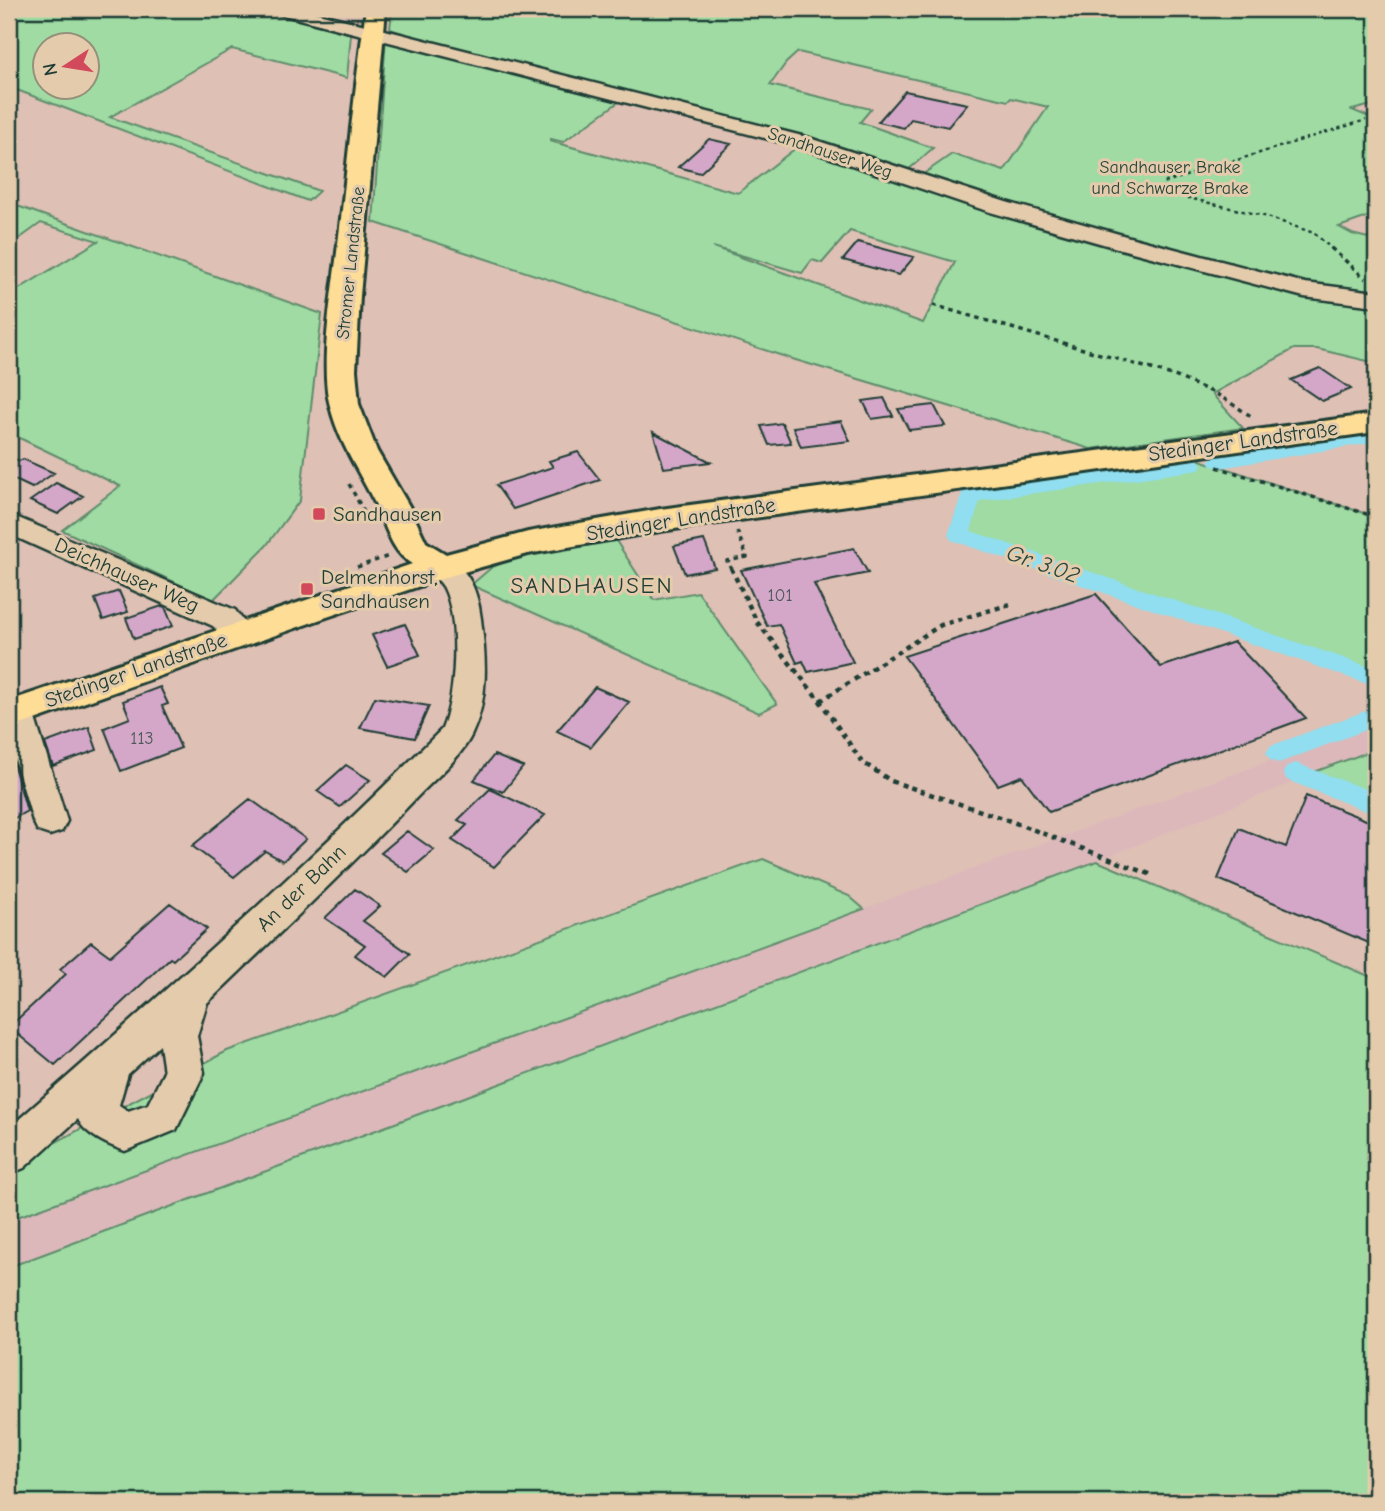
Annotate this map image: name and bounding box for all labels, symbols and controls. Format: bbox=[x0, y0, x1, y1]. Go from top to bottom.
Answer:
north arrow bbox=[32, 32, 102, 102]
text: N bbox=[38, 61, 62, 78]
street label: Sandhauser Weg bbox=[765, 123, 895, 183]
park label: Sandhauser Brake und Schwarze Brake bbox=[1092, 157, 1248, 199]
street label: Stromer Landstraße bbox=[333, 186, 369, 340]
street label: Stedinger Landstraße bbox=[1147, 416, 1339, 466]
street label: Stedinger Landstraße bbox=[585, 492, 777, 546]
place label: Sandhausen bbox=[333, 502, 442, 526]
marker: Sandhausen bbox=[311, 506, 327, 522]
street label: Deichhauser Weg bbox=[51, 532, 203, 618]
water label: Gr. 3.02 bbox=[1003, 539, 1083, 589]
place label: Delmenhorst, Sandhausen bbox=[321, 565, 438, 613]
district label: SANDHAUSEN bbox=[510, 572, 674, 599]
marker: Delmenhorst, Sandhausen bbox=[299, 581, 315, 597]
house number: 101 bbox=[767, 585, 793, 606]
street label: Stedinger Landstraße bbox=[42, 628, 230, 712]
house number: 113 bbox=[130, 728, 154, 749]
street label: An der Bahn bbox=[251, 840, 351, 936]

